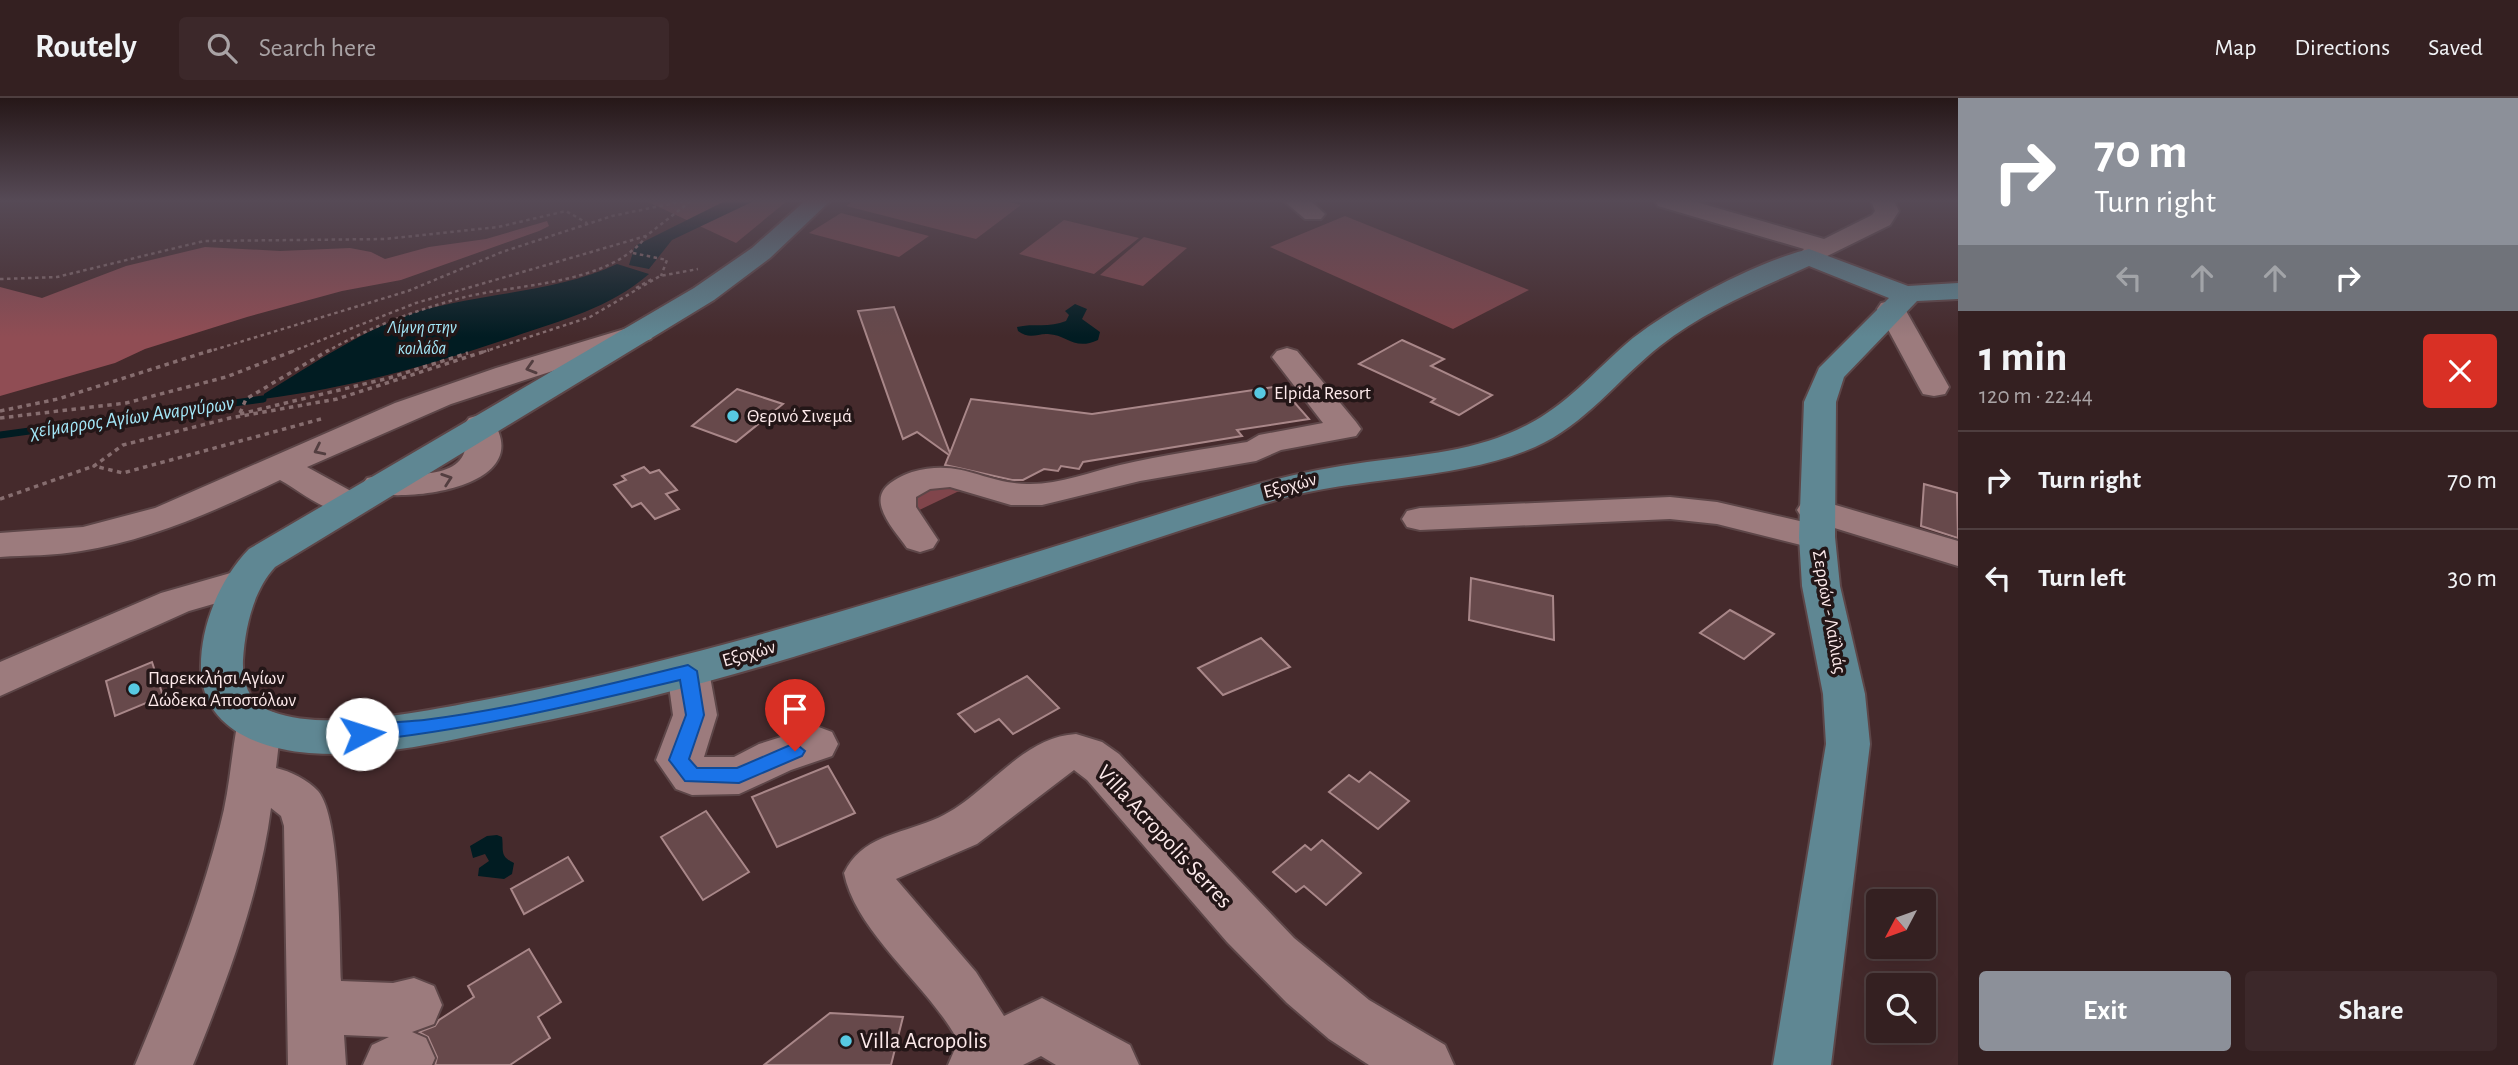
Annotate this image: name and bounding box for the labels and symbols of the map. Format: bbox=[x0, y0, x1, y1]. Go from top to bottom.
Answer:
water label: Λίμνη στην κοιλάδα bbox=[386, 319, 457, 358]
one-way arrow bbox=[525, 359, 537, 374]
place label: Elpida Resort bbox=[1274, 384, 1371, 403]
marker: Elpida Resort bbox=[1252, 385, 1268, 401]
water label: χείμαρρος Αγίων Αναργύρων bbox=[28, 392, 236, 443]
place label: Θερινό Σινεμά bbox=[747, 407, 852, 426]
marker: Θερινό Σινεμά bbox=[725, 408, 741, 424]
one-way arrow bbox=[314, 441, 326, 455]
street label: Εξοχών bbox=[1261, 470, 1319, 502]
one-way arrow bbox=[440, 473, 452, 487]
street label: Σερρών - Λαϊλιάς bbox=[1809, 549, 1849, 675]
street label: Εξοχών bbox=[720, 637, 778, 671]
place label: Παρεκκλήσι Αγίων Δώδεκα Αποστόλων bbox=[148, 669, 296, 710]
pin bbox=[765, 679, 825, 751]
marker: Παρεκκλήσι Αγίων Δώδεκα Αποστόλων bbox=[126, 681, 142, 697]
position arrow bbox=[325, 697, 399, 771]
street label: Villa Acropolis Serres bbox=[1092, 761, 1236, 913]
north arrow bbox=[1866, 889, 1936, 959]
place label: Villa Acropolis bbox=[860, 1030, 987, 1053]
marker: Villa Acropolis bbox=[838, 1033, 854, 1049]

